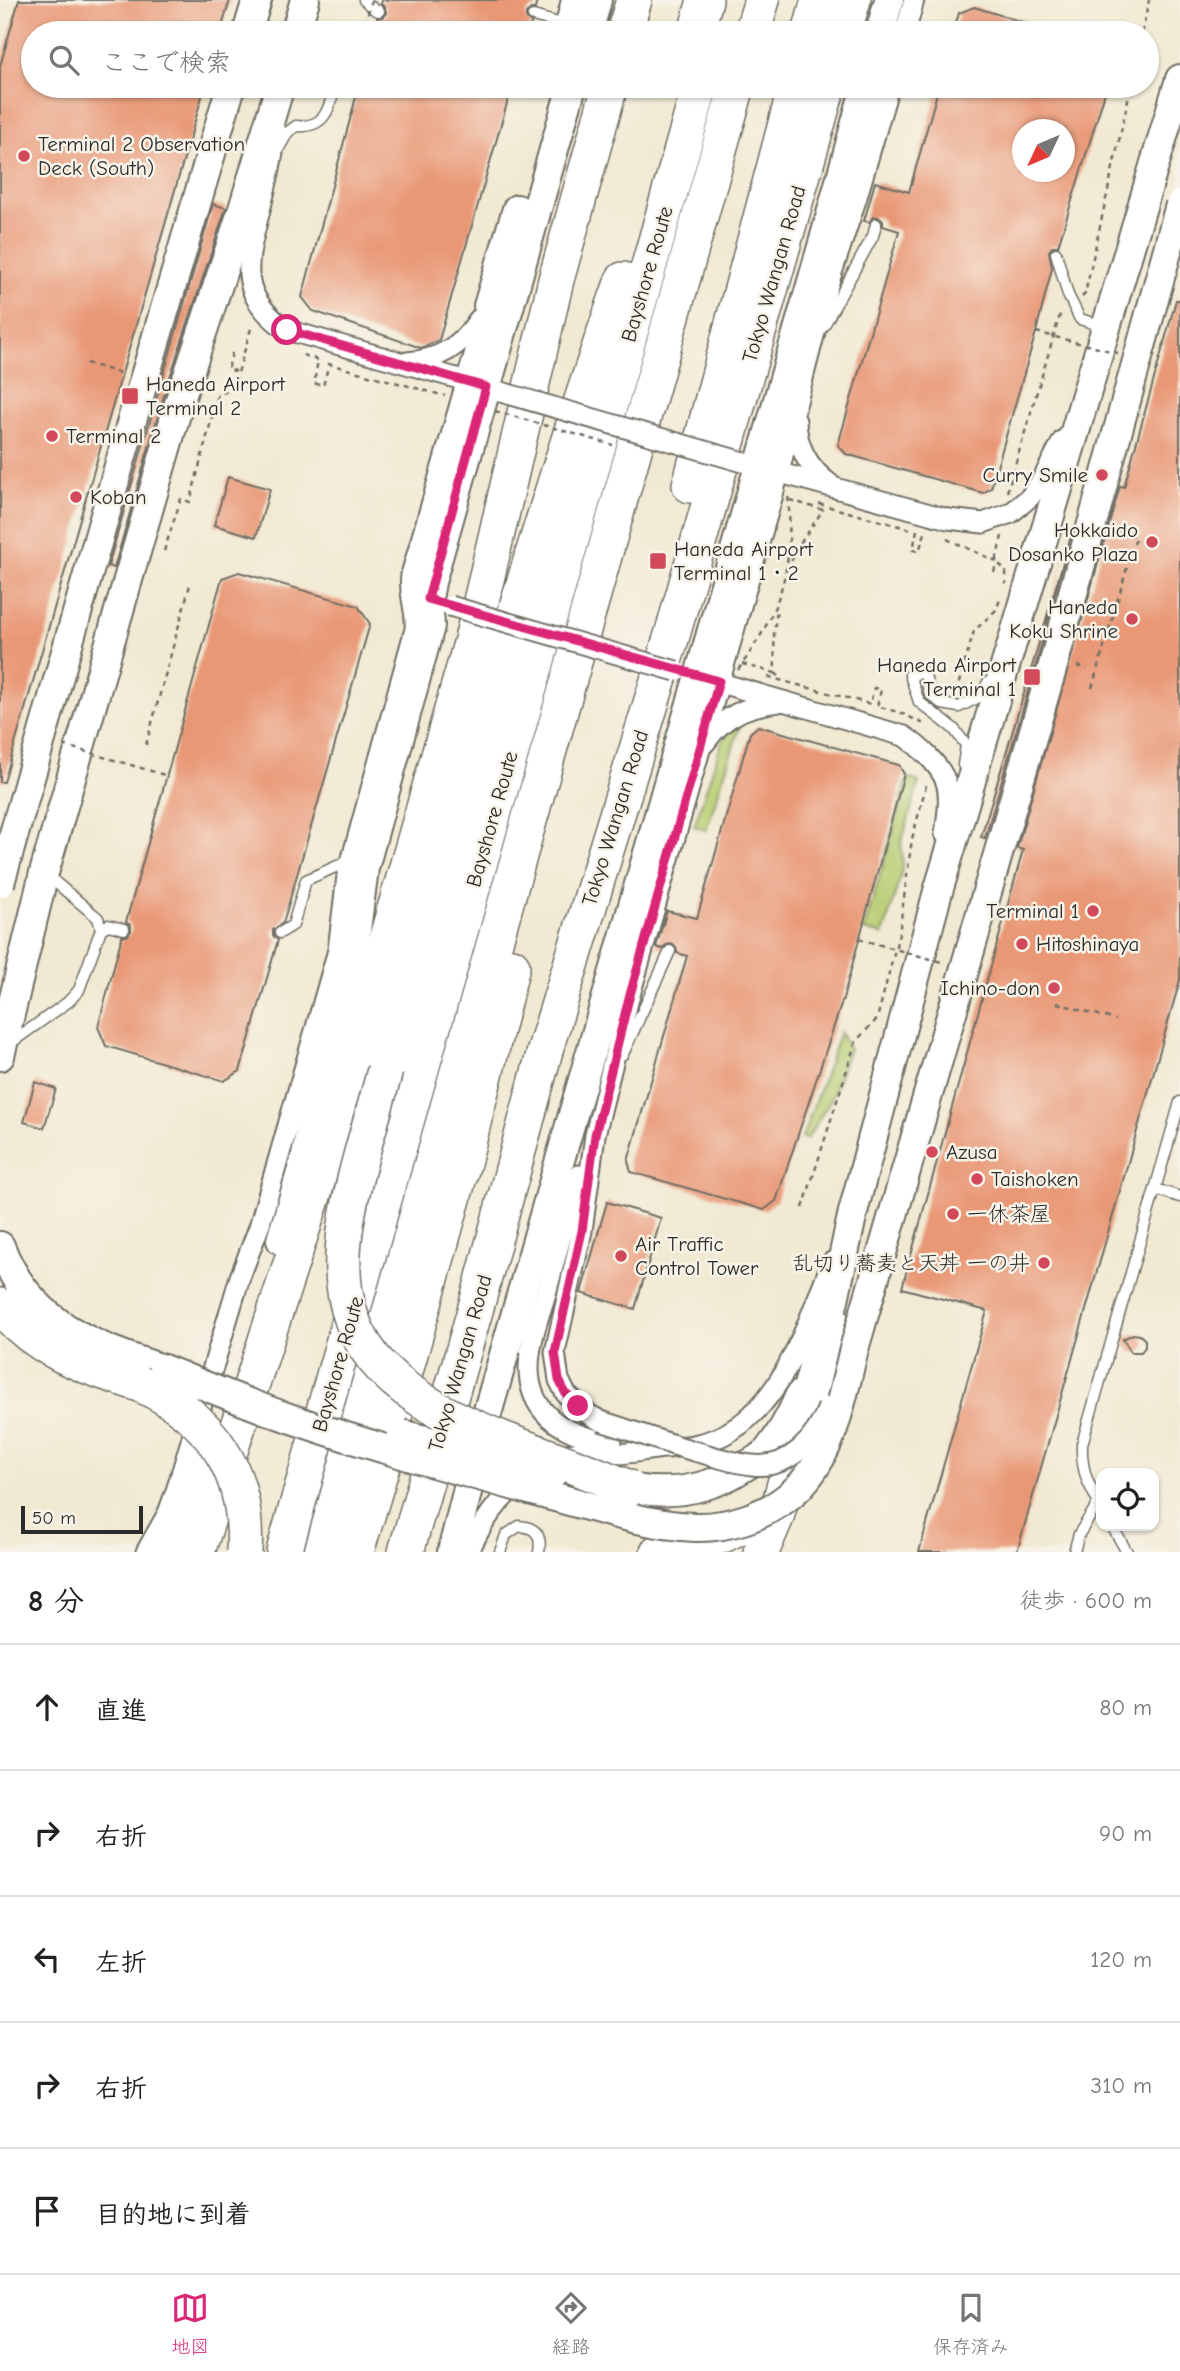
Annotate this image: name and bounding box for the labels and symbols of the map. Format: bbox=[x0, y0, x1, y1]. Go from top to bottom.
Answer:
north arrow bbox=[1012, 119, 1075, 182]
place label: Terminal 2 Observation Deck (South) bbox=[38, 132, 245, 180]
marker: Terminal 2 Observation Deck (South) bbox=[16, 148, 32, 164]
street label: Tokyo Wangan Road bbox=[737, 183, 811, 365]
street label: Bayshore Route bbox=[616, 203, 678, 345]
route start bbox=[271, 314, 302, 345]
place label: Haneda Airport Terminal 2 bbox=[146, 372, 286, 420]
marker: Haneda Airport Terminal 2 bbox=[120, 386, 140, 406]
place label: Terminal 2 bbox=[66, 424, 161, 448]
marker: Terminal 2 bbox=[44, 428, 60, 444]
place label: Curry Smile bbox=[982, 463, 1088, 487]
marker: Curry Smile bbox=[1094, 467, 1110, 483]
place label: Koban bbox=[90, 485, 147, 509]
marker: Koban bbox=[68, 489, 84, 505]
place label: Hokkaido Dosanko Plaza bbox=[1008, 518, 1138, 566]
marker: Hokkaido Dosanko Plaza bbox=[1144, 534, 1160, 550]
place label: Haneda Airport Terminal 1・2 bbox=[674, 537, 814, 585]
marker: Haneda Airport Terminal 1・2 bbox=[648, 551, 668, 571]
place label: Haneda Koku Shrine bbox=[1009, 595, 1118, 643]
marker: Haneda Koku Shrine bbox=[1124, 611, 1140, 627]
place label: Haneda Airport Terminal 1 bbox=[877, 653, 1017, 701]
marker: Haneda Airport Terminal 1 bbox=[1022, 667, 1042, 687]
street label: Tokyo Wangan Road bbox=[577, 727, 653, 909]
street label: Bayshore Route bbox=[461, 748, 523, 890]
place label: Terminal 1 bbox=[986, 899, 1079, 923]
marker: Terminal 1 bbox=[1085, 903, 1101, 919]
place label: Hitoshinaya bbox=[1036, 932, 1139, 956]
marker: Hitoshinaya bbox=[1014, 936, 1030, 952]
place label: Ichino-don bbox=[941, 976, 1040, 1000]
marker: Ichino-don bbox=[1046, 980, 1062, 996]
place label: Azusa bbox=[946, 1140, 998, 1164]
marker: Azusa bbox=[924, 1144, 940, 1160]
place label: Taishoken bbox=[991, 1167, 1079, 1191]
marker: Taishoken bbox=[969, 1171, 985, 1187]
place label: 一休茶屋 bbox=[967, 1202, 1051, 1226]
marker: 一休茶屋 bbox=[945, 1206, 961, 1222]
place label: Air Traffic Control Tower bbox=[635, 1232, 759, 1280]
marker: Air Traffic Control Tower bbox=[613, 1248, 629, 1264]
place label: 乱切り蕎麦と天丼 一の井 bbox=[792, 1251, 1030, 1275]
marker: 乱切り蕎麦と天丼 一の井 bbox=[1036, 1255, 1052, 1271]
street label: Tokyo Wangan Road bbox=[423, 1272, 497, 1454]
street label: Bayshore Route bbox=[307, 1293, 369, 1435]
route end bbox=[562, 1390, 593, 1421]
scale bar bbox=[21, 1503, 144, 1535]

